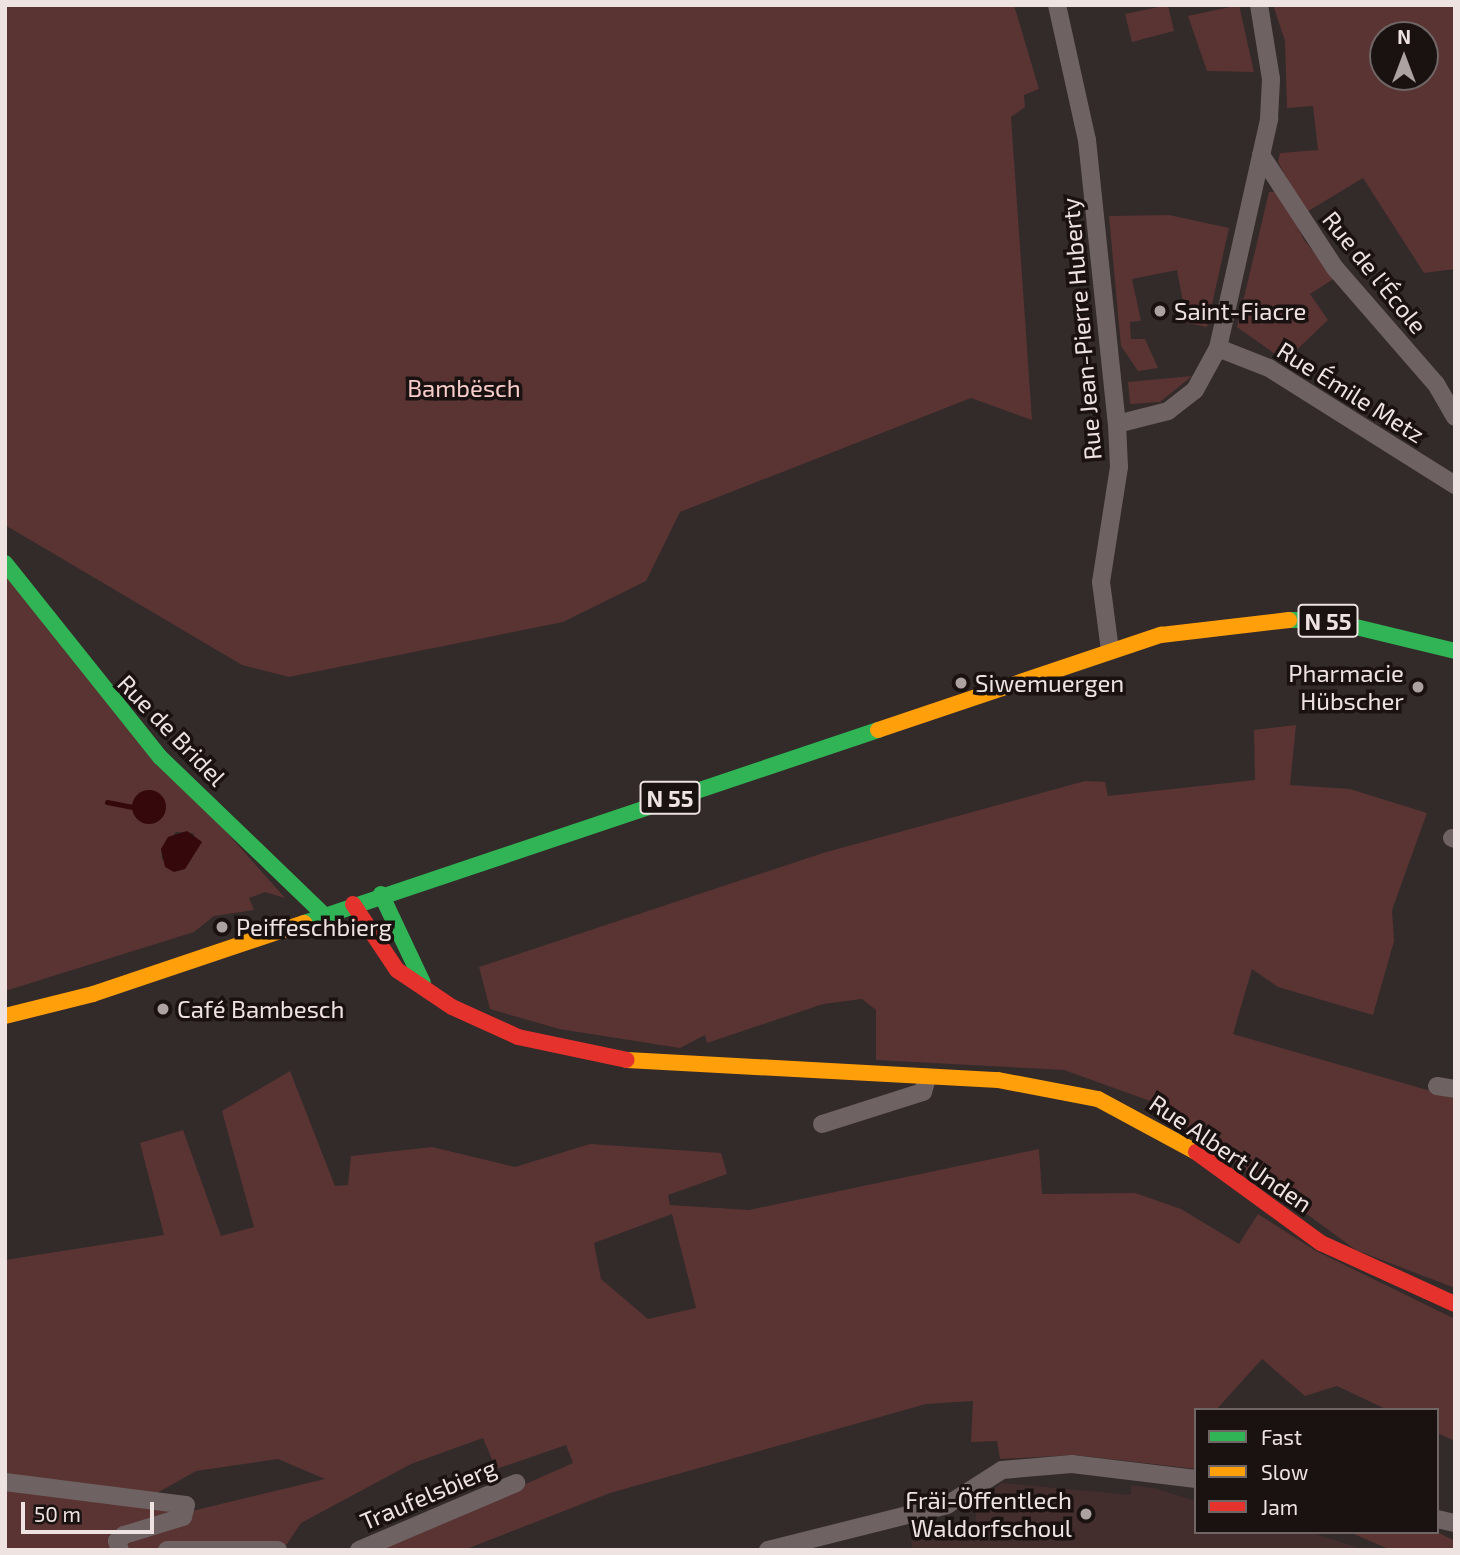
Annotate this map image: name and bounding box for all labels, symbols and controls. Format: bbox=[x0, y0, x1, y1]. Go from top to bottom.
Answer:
north arrow bbox=[1369, 21, 1439, 91]
text: N bbox=[1397, 25, 1411, 48]
street label: Rue Jean-Pierre Huberty bbox=[1055, 196, 1107, 462]
street label: Rue de l'École bbox=[1317, 205, 1433, 339]
place label: Saint-Fiacre bbox=[1174, 297, 1306, 325]
marker: Saint-Fiacre bbox=[1152, 303, 1168, 319]
street label: Rue Émile Metz bbox=[1272, 335, 1430, 449]
park label: Bambësch bbox=[407, 374, 521, 402]
road number: N 55 bbox=[1296, 601, 1360, 640]
place label: Pharmacie Hübscher bbox=[1288, 659, 1404, 715]
street label: Rue de Bridel bbox=[112, 669, 232, 791]
place label: Siwemuergen bbox=[975, 669, 1124, 697]
marker: Siwemuergen bbox=[953, 675, 969, 691]
marker: Pharmacie Hübscher bbox=[1410, 679, 1426, 695]
road number: N 55 bbox=[638, 778, 702, 818]
place label: Peiffeschbierg bbox=[236, 913, 392, 941]
marker: Peiffeschbierg bbox=[214, 919, 230, 935]
place label: Café Bambesch bbox=[177, 995, 345, 1023]
marker: Café Bambesch bbox=[155, 1001, 171, 1017]
street label: Rue Albert Unden bbox=[1144, 1088, 1318, 1218]
legend bbox=[1194, 1408, 1439, 1534]
text: Fast bbox=[1261, 1424, 1302, 1449]
street label: Traufelsbierg bbox=[356, 1452, 500, 1536]
text: Slow bbox=[1261, 1459, 1308, 1484]
place label: Fräi-Öffentlech Waldorfschoul bbox=[905, 1486, 1072, 1542]
scale bar bbox=[24, 1488, 158, 1532]
text: Jam bbox=[1261, 1494, 1298, 1519]
text: 50 m bbox=[34, 1501, 81, 1526]
marker: Fräi-Öffentlech Waldorfschoul bbox=[1078, 1506, 1094, 1522]

